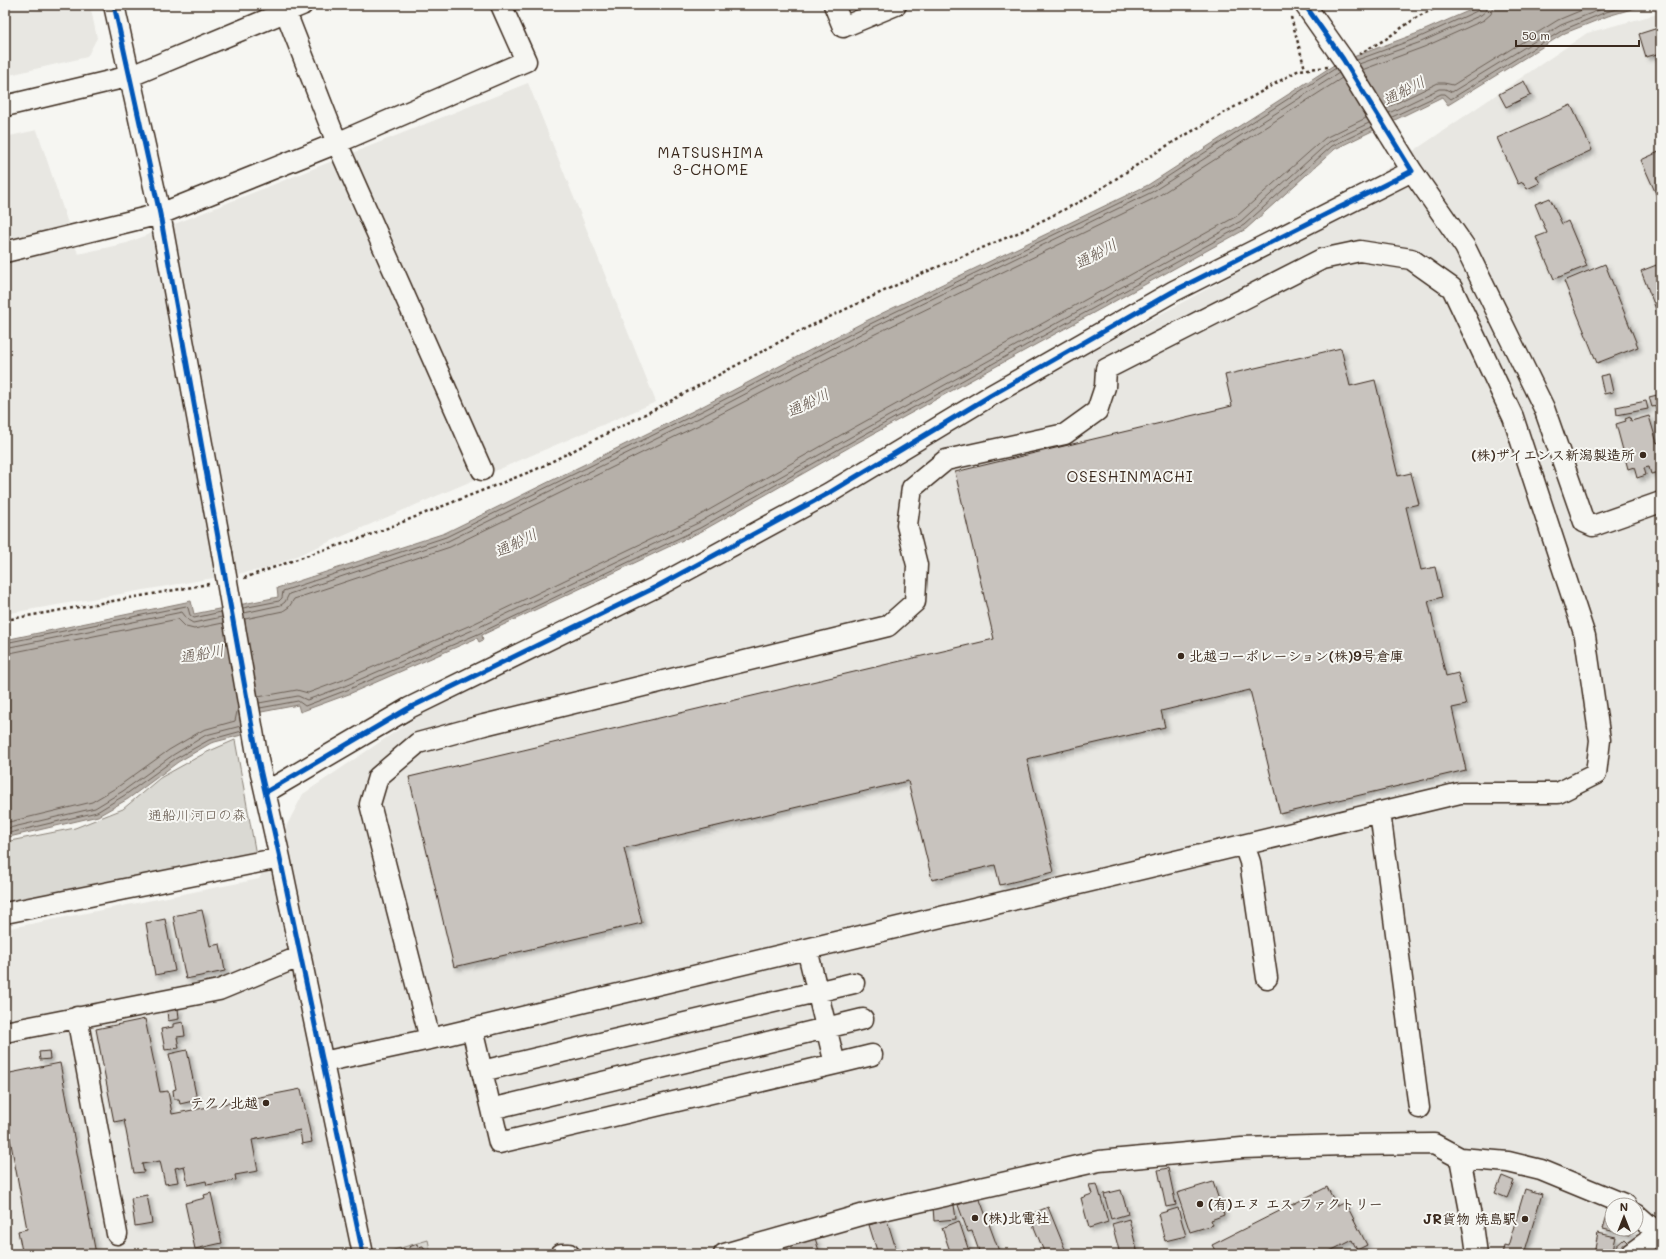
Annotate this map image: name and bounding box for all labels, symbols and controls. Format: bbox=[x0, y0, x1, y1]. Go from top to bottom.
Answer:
scale bar bbox=[1516, 22, 1639, 48]
text: 50 m bbox=[1522, 27, 1550, 43]
water label: 通船川 bbox=[1379, 71, 1428, 109]
district label: MATSUSHIMA 3-CHOME bbox=[657, 142, 765, 179]
water label: 通船川 bbox=[1071, 234, 1120, 273]
water label: 通船川 bbox=[783, 383, 832, 421]
place label: (株)ザイエンス新潟製造所 bbox=[1471, 445, 1635, 464]
marker: (株)ザイエンス新潟製造所 bbox=[1638, 450, 1648, 460]
district label: OSESHINMACHI bbox=[1066, 466, 1194, 486]
water label: 通船川 bbox=[491, 523, 540, 561]
water label: 通船川 bbox=[178, 639, 226, 667]
place label: 北越コーポレーション(株)9号倉庫 bbox=[1189, 646, 1404, 665]
marker: 北越コーポレーション(株)9号倉庫 bbox=[1176, 651, 1186, 661]
park label: 通船川河口の森 bbox=[148, 805, 246, 824]
place label: テクノ北越 bbox=[190, 1093, 258, 1112]
marker: テクノ北越 bbox=[261, 1098, 271, 1108]
place label: (有)エヌ エス ファクトリー bbox=[1208, 1194, 1383, 1213]
north arrow bbox=[1604, 1197, 1644, 1237]
marker: (有)エヌ エス ファクトリー bbox=[1195, 1199, 1205, 1209]
text: N bbox=[1620, 1199, 1628, 1214]
place label: (株)北電社 bbox=[983, 1208, 1050, 1227]
place label: JR貨物 焼島駅 bbox=[1423, 1209, 1517, 1228]
marker: (株)北電社 bbox=[970, 1213, 980, 1223]
marker: JR貨物 焼島駅 bbox=[1520, 1214, 1530, 1224]

